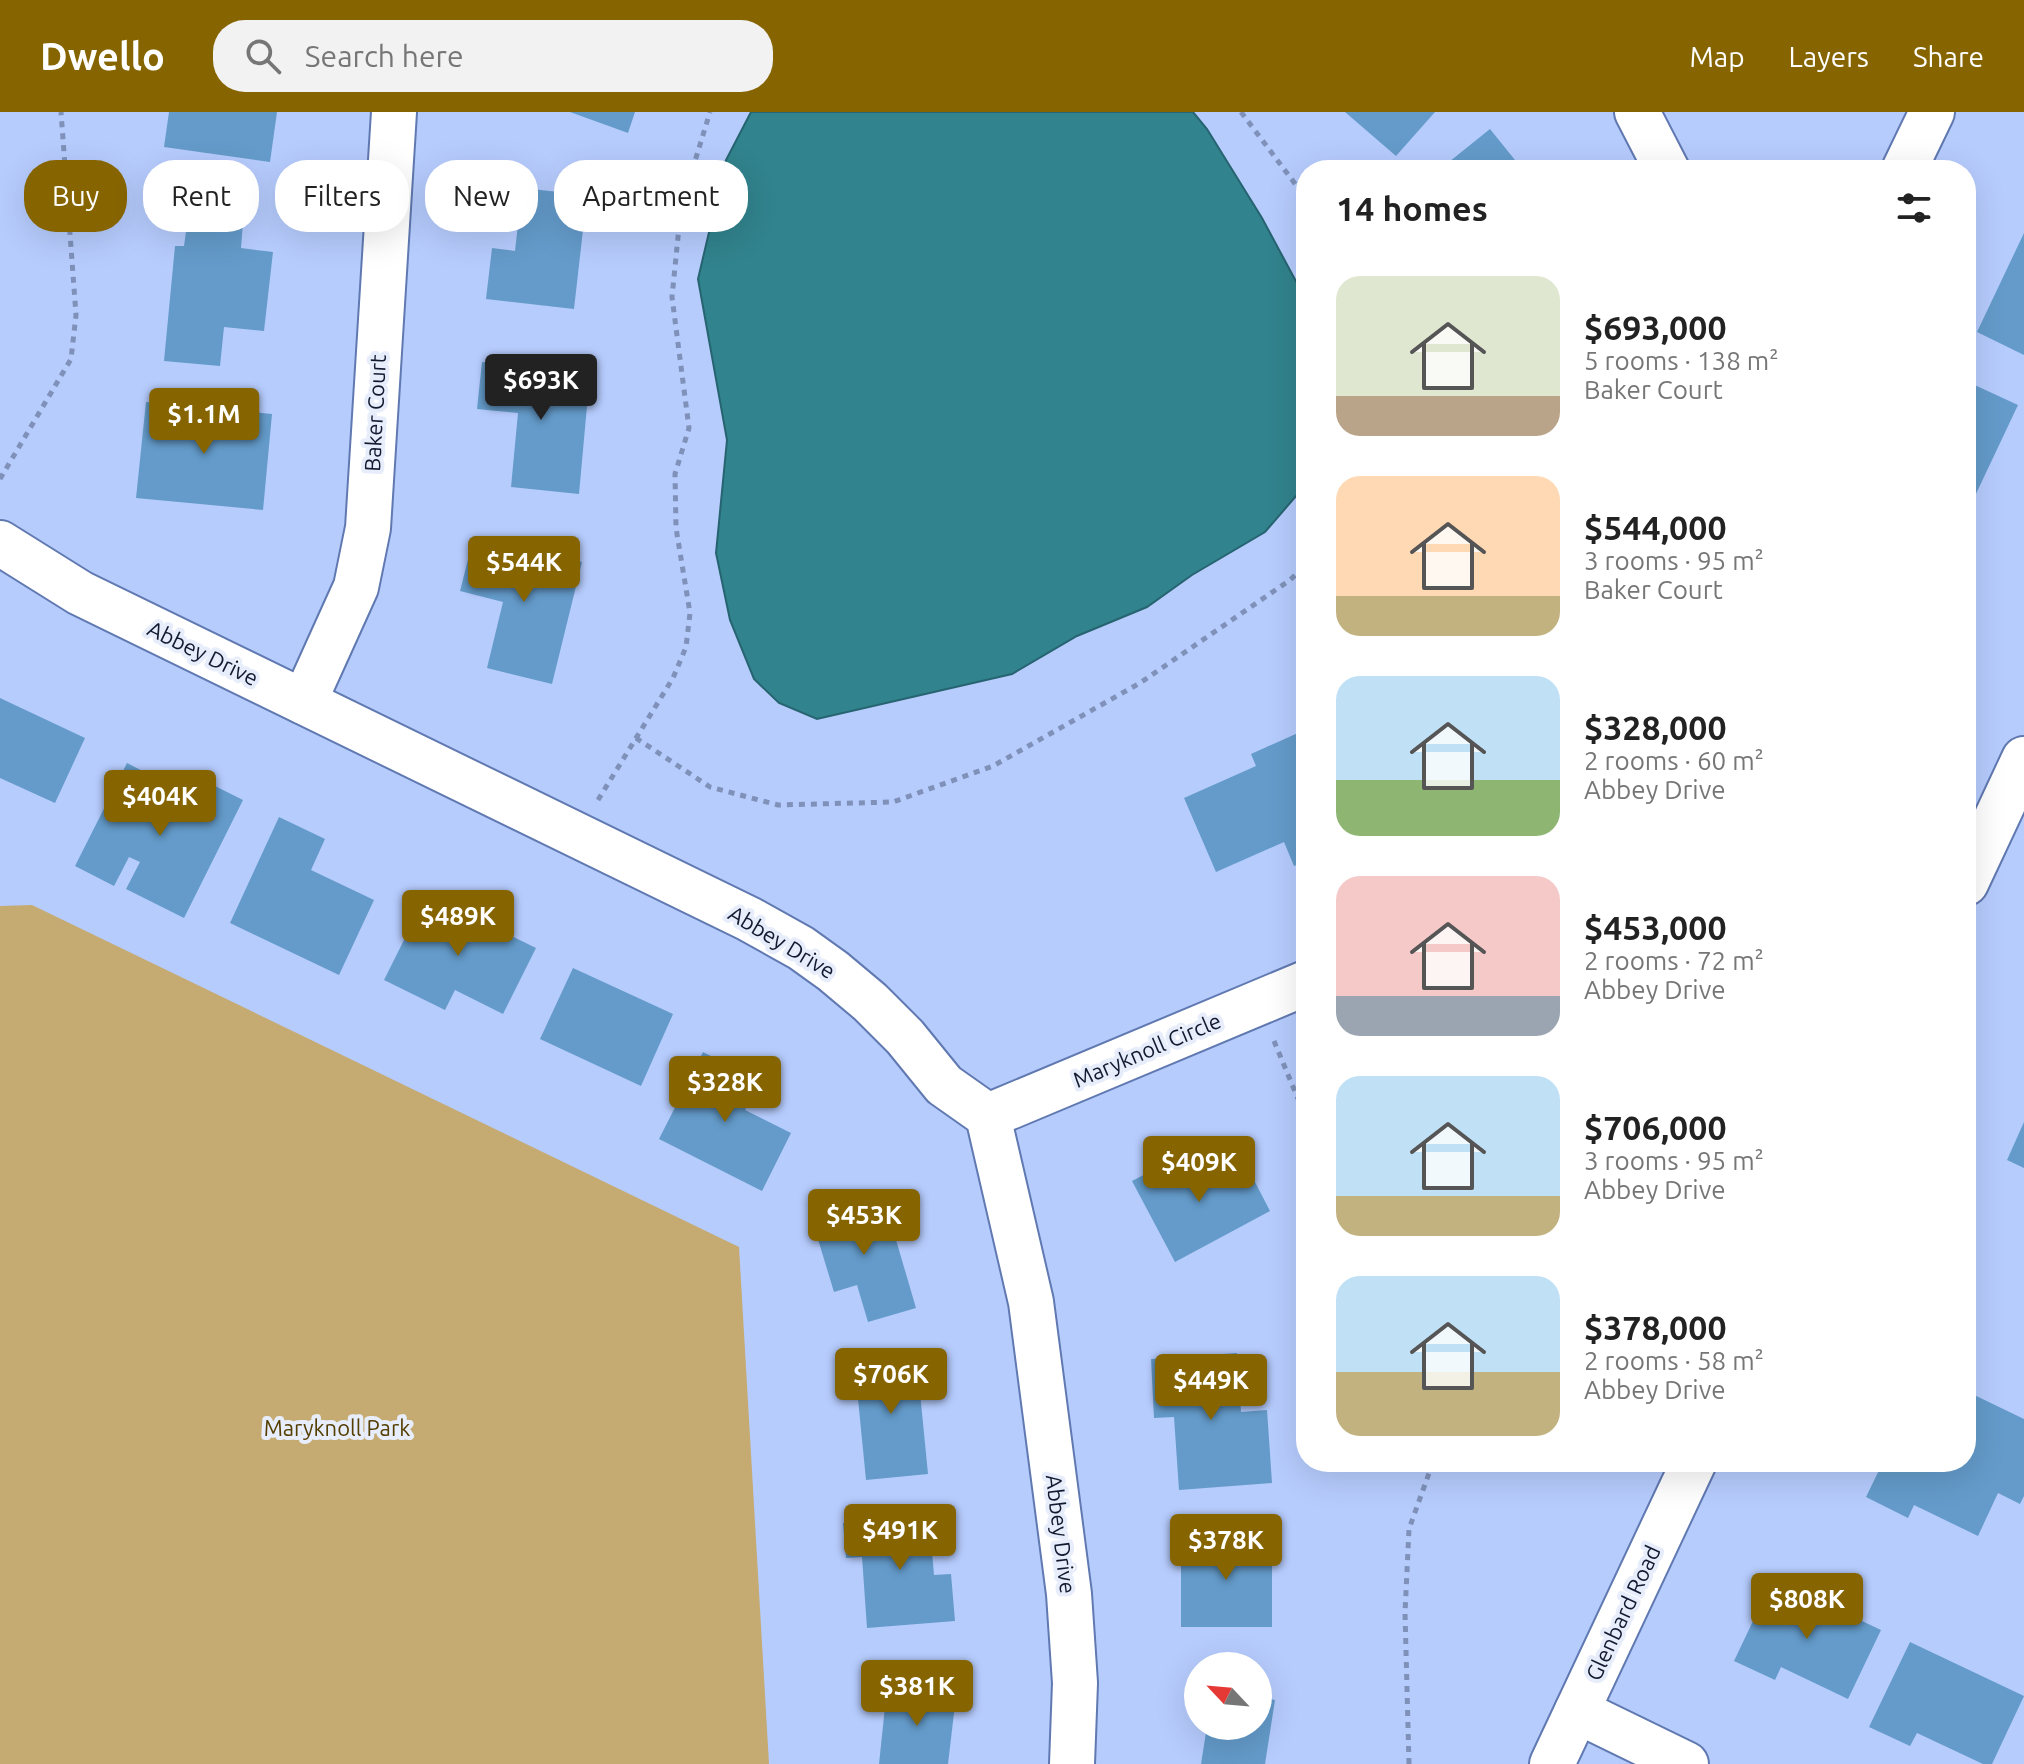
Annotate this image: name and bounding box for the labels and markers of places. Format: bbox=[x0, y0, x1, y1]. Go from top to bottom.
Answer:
pin: $693K bbox=[485, 354, 597, 422]
pin: $1.1M bbox=[148, 388, 260, 456]
pin: $544K bbox=[468, 536, 580, 604]
pin: $404K bbox=[104, 770, 216, 838]
pin: $489K bbox=[402, 890, 514, 958]
pin: $328K bbox=[669, 1056, 781, 1124]
pin: $409K bbox=[1143, 1136, 1255, 1204]
pin: $453K bbox=[808, 1189, 920, 1257]
pin: $706K bbox=[835, 1348, 947, 1416]
pin: $449K bbox=[1155, 1354, 1267, 1422]
pin: $491K bbox=[844, 1504, 956, 1572]
pin: $378K bbox=[1170, 1514, 1282, 1582]
pin: $808K bbox=[1751, 1573, 1863, 1641]
pin: $381K bbox=[861, 1660, 973, 1728]

